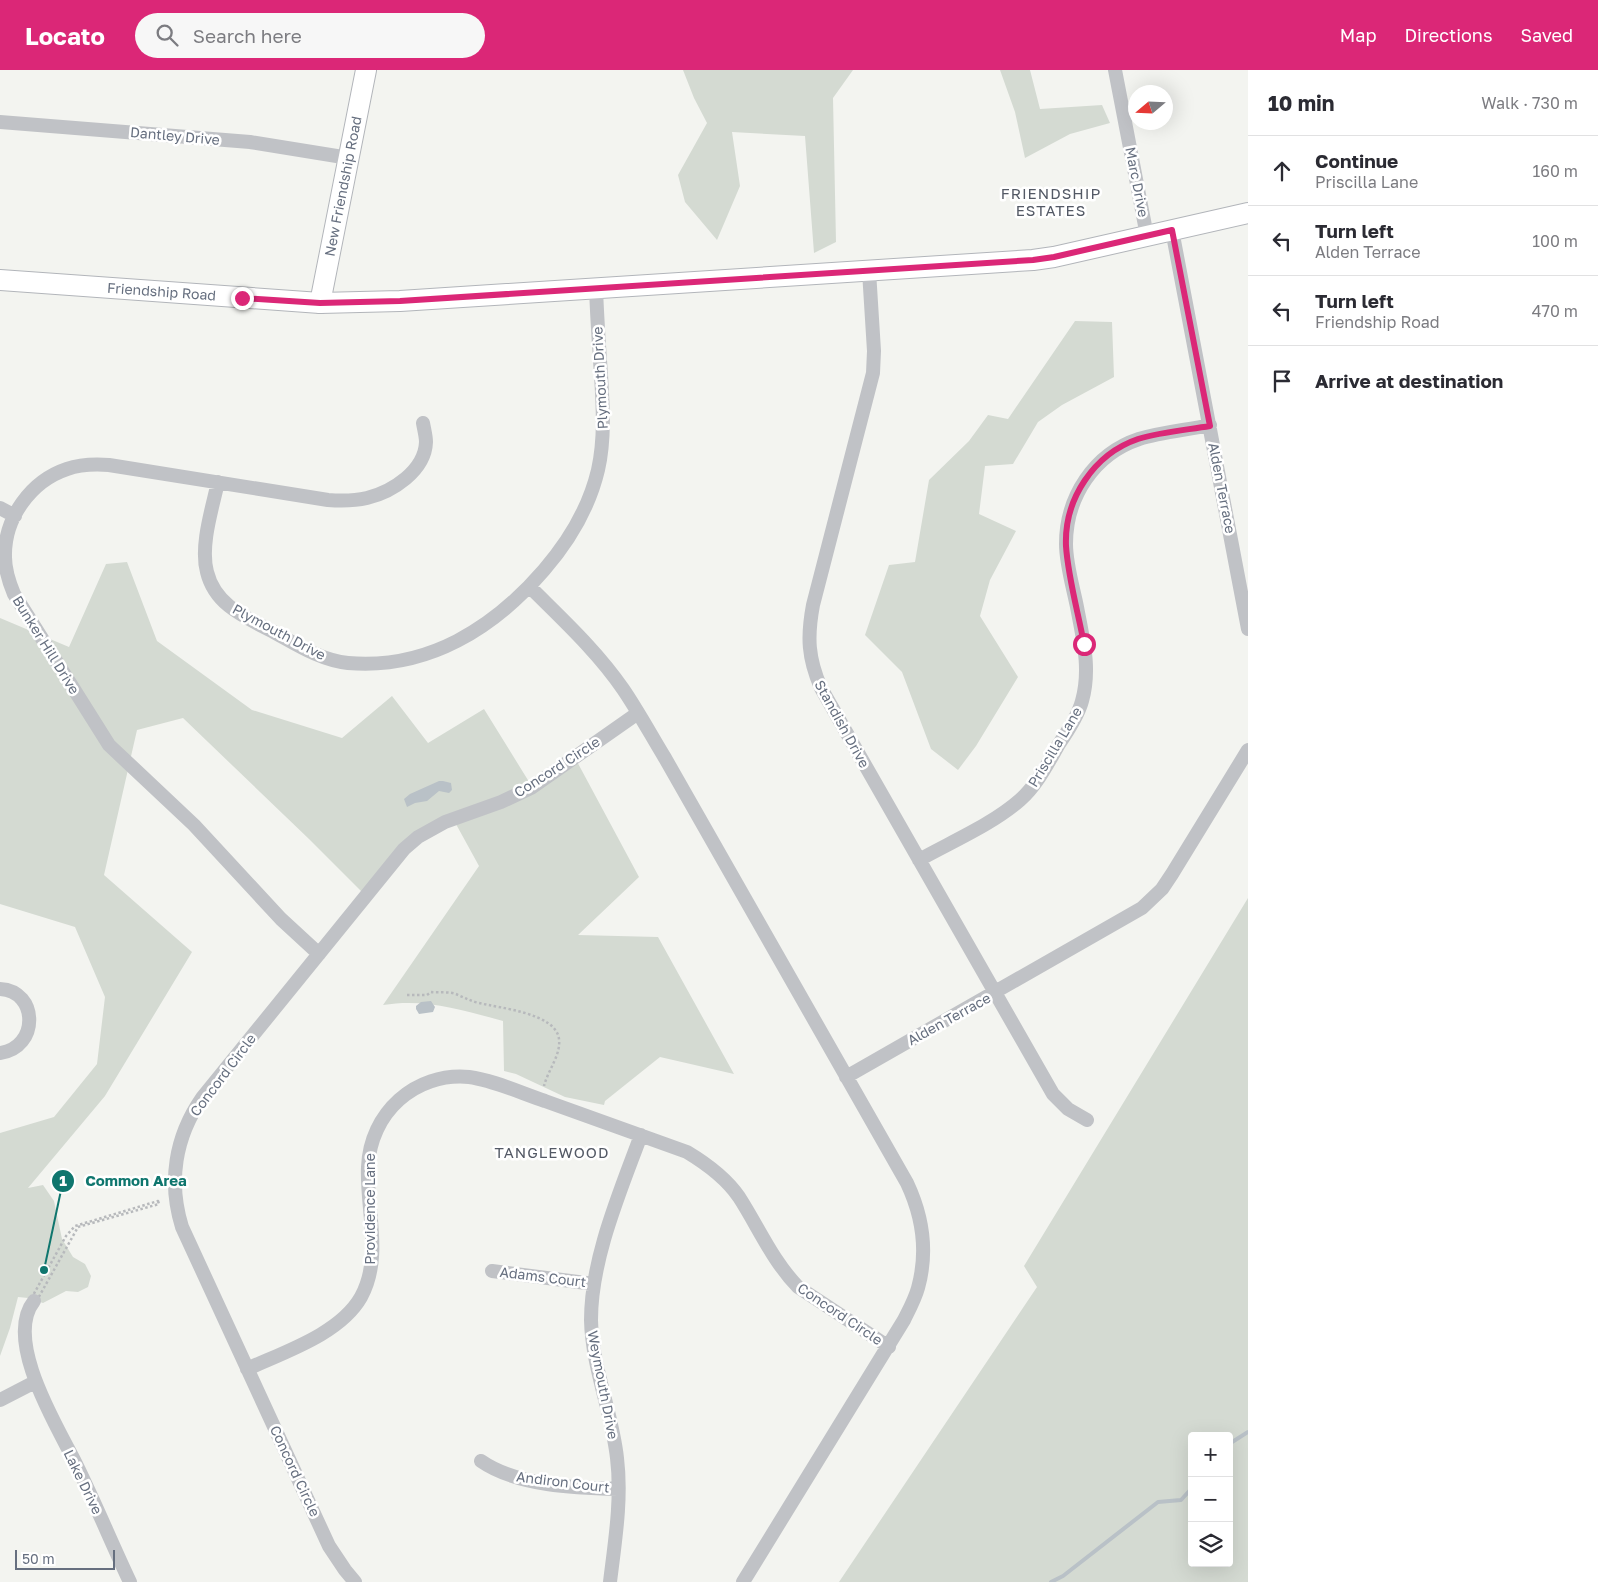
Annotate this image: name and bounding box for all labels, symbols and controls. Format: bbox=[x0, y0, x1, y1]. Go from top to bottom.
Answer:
search box bbox=[135, 13, 485, 58]
text: Locato bbox=[25, 21, 105, 50]
icon: search bbox=[153, 21, 181, 49]
text: Search here bbox=[193, 24, 302, 47]
text: Map bbox=[1340, 24, 1376, 46]
text: Directions bbox=[1404, 24, 1492, 46]
text: Saved bbox=[1520, 24, 1573, 46]
north arrow bbox=[1128, 85, 1173, 130]
text: 10 min bbox=[1268, 90, 1335, 116]
text: Walk · 730 m bbox=[1481, 93, 1578, 113]
street label: New Friendship Road bbox=[320, 115, 365, 258]
street label: Dantley Drive bbox=[129, 123, 221, 148]
street label: Marc Drive bbox=[1122, 145, 1153, 218]
text: Continue bbox=[1315, 149, 1398, 172]
icon: ahead bbox=[1268, 157, 1296, 185]
text: 160 m bbox=[1532, 161, 1578, 181]
text: Priscilla Lane bbox=[1315, 172, 1418, 192]
district label: FRIENDSHIP ESTATES bbox=[1001, 184, 1101, 219]
text: Turn left bbox=[1315, 219, 1394, 242]
icon: left bbox=[1268, 227, 1296, 255]
text: 100 m bbox=[1532, 231, 1578, 251]
text: Alden Terrace bbox=[1315, 242, 1420, 262]
street label: Friendship Road bbox=[107, 279, 217, 304]
route end bbox=[231, 287, 254, 310]
text: Turn left bbox=[1315, 289, 1394, 312]
icon: left bbox=[1268, 297, 1296, 325]
text: 470 m bbox=[1532, 301, 1578, 321]
text: Friendship Road bbox=[1315, 312, 1440, 332]
street label: Plymouth Drive bbox=[588, 326, 611, 430]
icon: arrive bbox=[1268, 367, 1296, 395]
text: Arrive at destination bbox=[1315, 369, 1503, 392]
street label: Alden Terrace bbox=[1205, 441, 1240, 535]
street label: Bunker Hill Drive bbox=[9, 592, 83, 697]
street label: Plymouth Drive bbox=[230, 600, 329, 663]
route start bbox=[1073, 633, 1096, 656]
street label: Standish Drive bbox=[811, 677, 873, 770]
street label: Priscilla Lane bbox=[1024, 704, 1085, 790]
street label: Concord Circle bbox=[511, 733, 603, 801]
street label: Alden Terrace bbox=[904, 989, 993, 1048]
street label: Concord Circle bbox=[186, 1030, 259, 1119]
district label: TANGLEWOOD bbox=[495, 1143, 609, 1161]
street label: Providence Lane bbox=[361, 1153, 378, 1265]
callout: Common Area bbox=[51, 1166, 197, 1196]
text: 1 bbox=[59, 1171, 67, 1189]
text: Common Area bbox=[85, 1171, 187, 1189]
street label: Adams Court bbox=[499, 1263, 587, 1290]
street label: Concord Circle bbox=[795, 1279, 886, 1348]
street label: Weymouth Drive bbox=[585, 1329, 622, 1441]
street label: Concord Circle bbox=[267, 1422, 324, 1519]
map controls bbox=[1188, 1432, 1233, 1567]
button: + bbox=[1188, 1432, 1233, 1477]
street label: Lake Drive bbox=[60, 1447, 106, 1517]
street label: Andiron Court bbox=[515, 1467, 611, 1496]
button: − bbox=[1188, 1477, 1233, 1522]
button: layers bbox=[1188, 1522, 1233, 1567]
scale bar bbox=[15, 1547, 115, 1570]
text: 50 m bbox=[22, 1550, 55, 1567]

